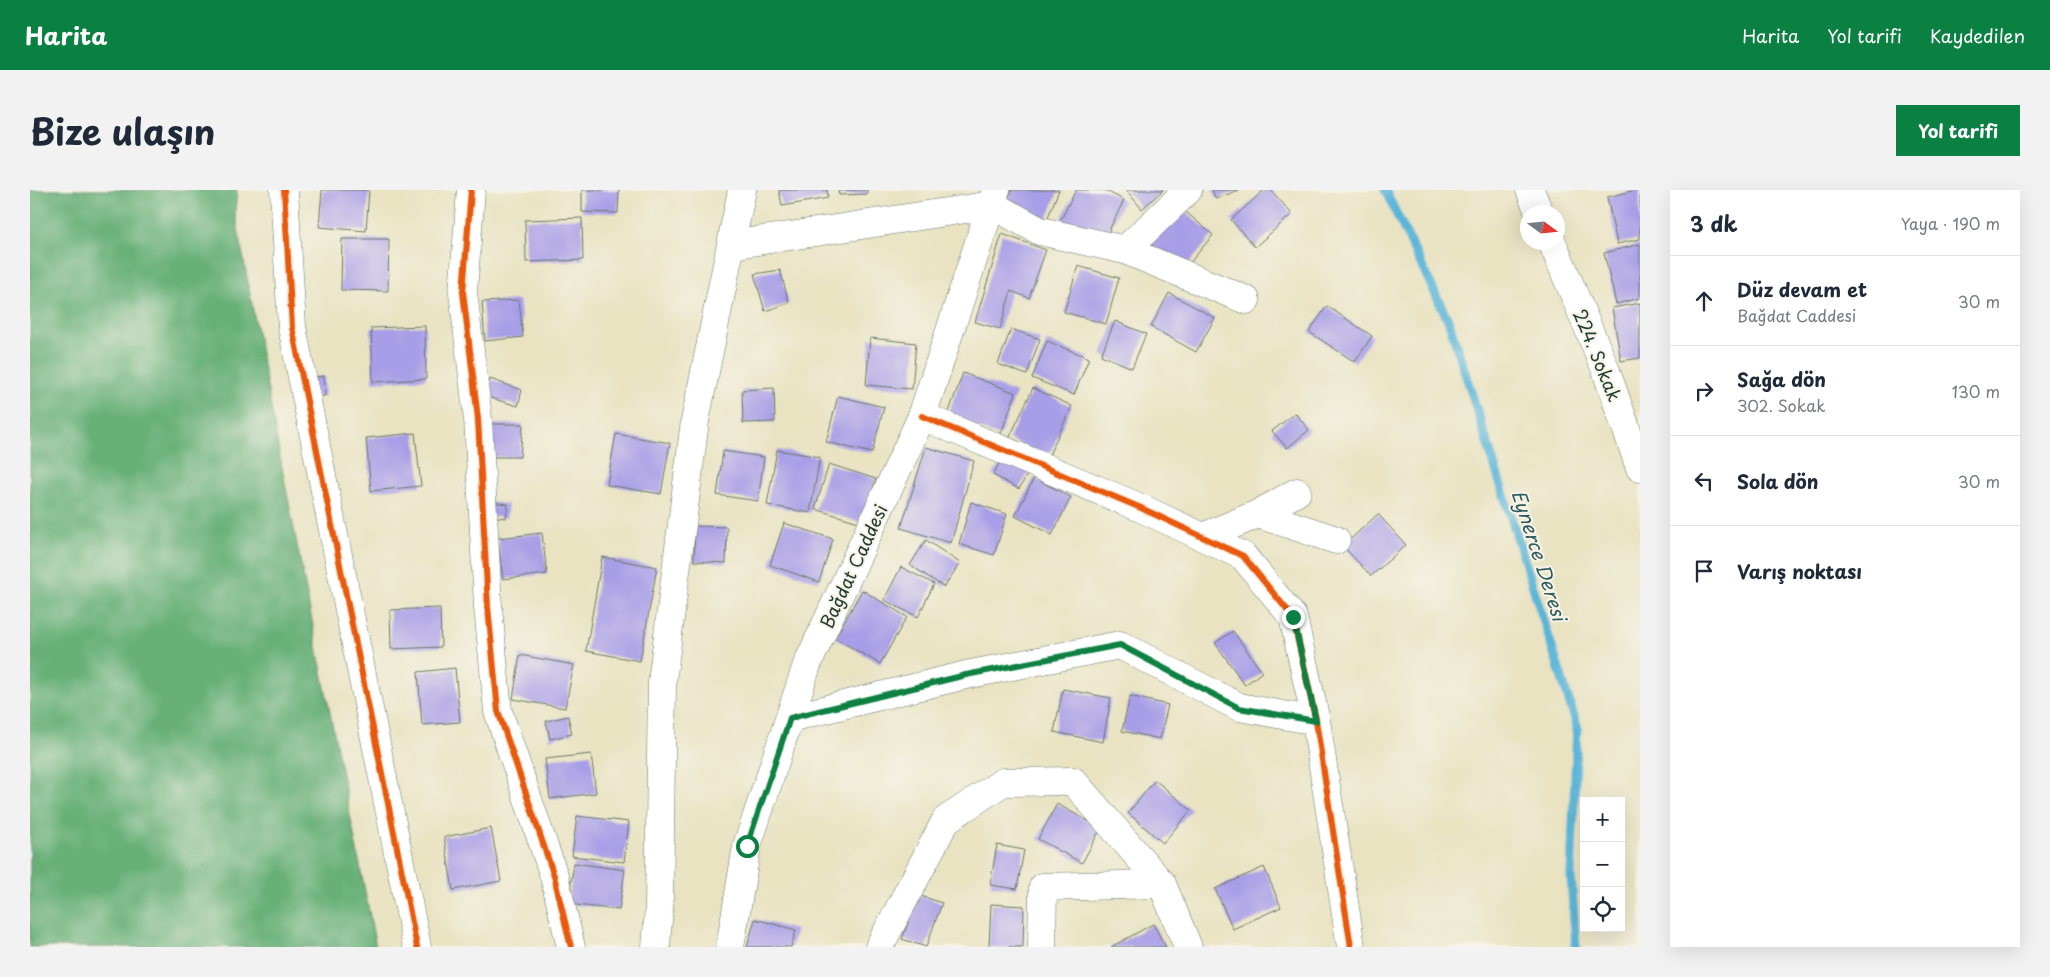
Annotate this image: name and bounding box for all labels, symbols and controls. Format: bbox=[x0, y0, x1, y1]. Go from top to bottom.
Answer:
text: Harita bbox=[25, 17, 107, 53]
text: Harita bbox=[1742, 22, 1799, 49]
text: Yol tarifi bbox=[1827, 22, 1902, 49]
text: Kaydedilen bbox=[1930, 22, 2025, 49]
text: Bize ulaşın bbox=[30, 104, 215, 157]
button: Yol tarifi bbox=[1896, 105, 2020, 156]
north arrow bbox=[1520, 205, 1565, 250]
text: 3 dk bbox=[1690, 207, 1738, 239]
text: Yaya · 190 m bbox=[1901, 211, 2000, 235]
text: Düz devam et bbox=[1737, 275, 1867, 303]
icon: ahead bbox=[1690, 287, 1718, 315]
text: 30 m bbox=[1958, 289, 2000, 313]
text: Bağdat Caddesi bbox=[1737, 303, 1856, 327]
street label: 224. Sokak bbox=[1567, 305, 1629, 405]
text: Sağa dön bbox=[1737, 365, 1826, 393]
icon: right bbox=[1690, 377, 1718, 405]
text: 130 m bbox=[1952, 379, 2000, 403]
text: 302. Sokak bbox=[1737, 393, 1825, 417]
icon: left bbox=[1690, 467, 1718, 495]
text: Sola dön bbox=[1737, 467, 1818, 495]
text: 30 m bbox=[1958, 469, 2000, 493]
water label: Eynerce Deresi bbox=[1506, 486, 1575, 627]
street label: Bağdat Caddesi bbox=[812, 499, 894, 633]
icon: arrive bbox=[1690, 557, 1718, 585]
text: Varış noktası bbox=[1737, 557, 1862, 585]
route end bbox=[1282, 606, 1305, 629]
map controls bbox=[1580, 797, 1625, 932]
button: + bbox=[1580, 797, 1625, 842]
route start bbox=[736, 835, 759, 858]
button: − bbox=[1580, 842, 1625, 887]
button: locate bbox=[1580, 887, 1625, 932]

